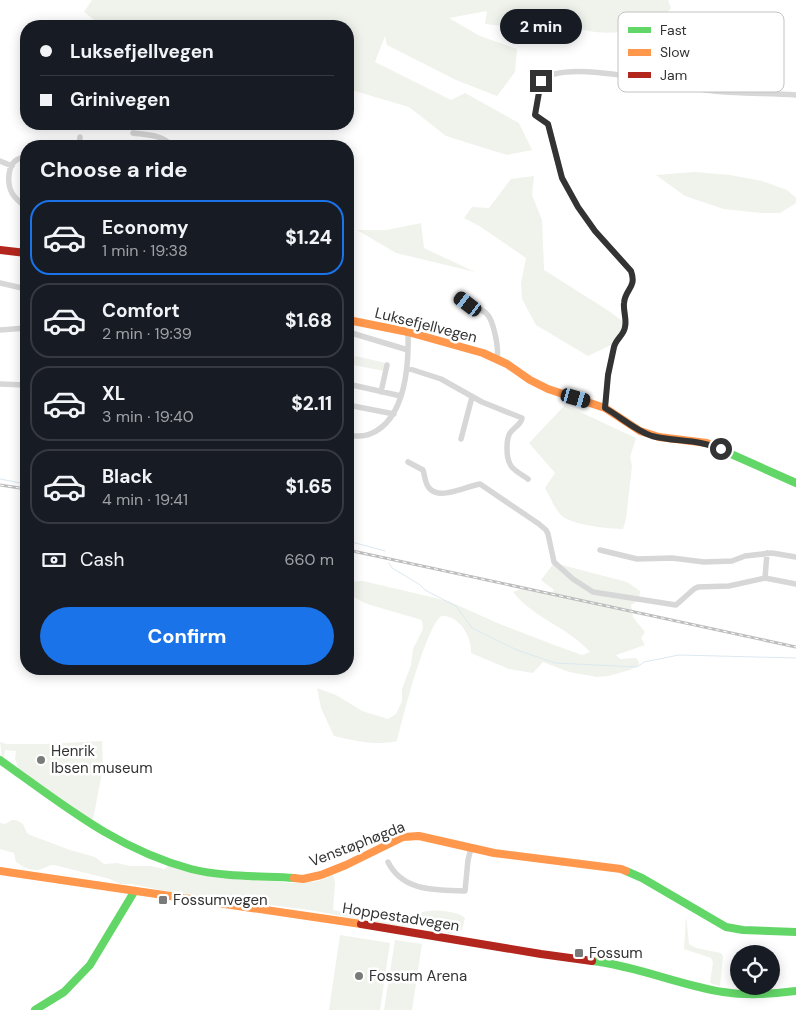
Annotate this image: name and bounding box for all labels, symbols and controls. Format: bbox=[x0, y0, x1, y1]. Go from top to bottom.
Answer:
callout: 2 min bbox=[500, 8, 582, 44]
legend bbox=[618, 12, 784, 92]
text: 2 min bbox=[520, 16, 562, 37]
text: Fast bbox=[660, 21, 687, 39]
text: Luksefjellvegen bbox=[70, 39, 214, 64]
text: Slow bbox=[660, 43, 690, 61]
text: Jam bbox=[660, 66, 687, 84]
route end bbox=[530, 70, 552, 92]
text: Grinivegen bbox=[70, 87, 170, 112]
text: Choose a ride bbox=[40, 155, 188, 184]
icon: car bbox=[42, 215, 87, 260]
text: Economy bbox=[102, 215, 189, 240]
text: $1.24 bbox=[285, 225, 332, 250]
text: 1 min · 19:38 bbox=[102, 240, 188, 261]
car bbox=[451, 289, 484, 319]
icon: car bbox=[42, 298, 87, 343]
text: Comfort bbox=[102, 298, 180, 323]
street label: Luksefjellvegen bbox=[373, 303, 479, 347]
text: $1.68 bbox=[285, 308, 332, 333]
text: 2 min · 19:39 bbox=[102, 323, 192, 344]
icon: car bbox=[42, 381, 87, 426]
text: XL bbox=[102, 381, 125, 406]
car bbox=[559, 387, 592, 409]
text: $2.11 bbox=[291, 391, 332, 416]
text: 3 min · 19:40 bbox=[102, 406, 194, 427]
route start bbox=[710, 438, 732, 460]
icon: car bbox=[42, 464, 87, 509]
text: Black bbox=[102, 464, 153, 489]
text: $1.65 bbox=[286, 474, 332, 499]
text: 4 min · 19:41 bbox=[102, 489, 188, 510]
icon: cash bbox=[40, 546, 68, 574]
text: Cash bbox=[80, 547, 124, 572]
text: 660 m bbox=[284, 549, 334, 570]
button: Confirm bbox=[40, 607, 334, 665]
place label: Henrik Ibsen museum bbox=[51, 741, 153, 778]
marker: Henrik Ibsen museum bbox=[35, 754, 47, 766]
street label: Venstøphøgda bbox=[306, 817, 408, 871]
place label: Fossumvegen bbox=[173, 890, 268, 910]
marker: Fossumvegen bbox=[157, 894, 169, 906]
street label: Hoppestadvegen bbox=[341, 898, 461, 936]
place label: Fossum bbox=[589, 943, 643, 963]
map controls bbox=[730, 945, 780, 995]
button: locate bbox=[730, 945, 780, 995]
marker: Fossum bbox=[573, 947, 585, 959]
place label: Fossum Arena bbox=[369, 966, 467, 986]
marker: Fossum Arena bbox=[353, 970, 365, 982]

